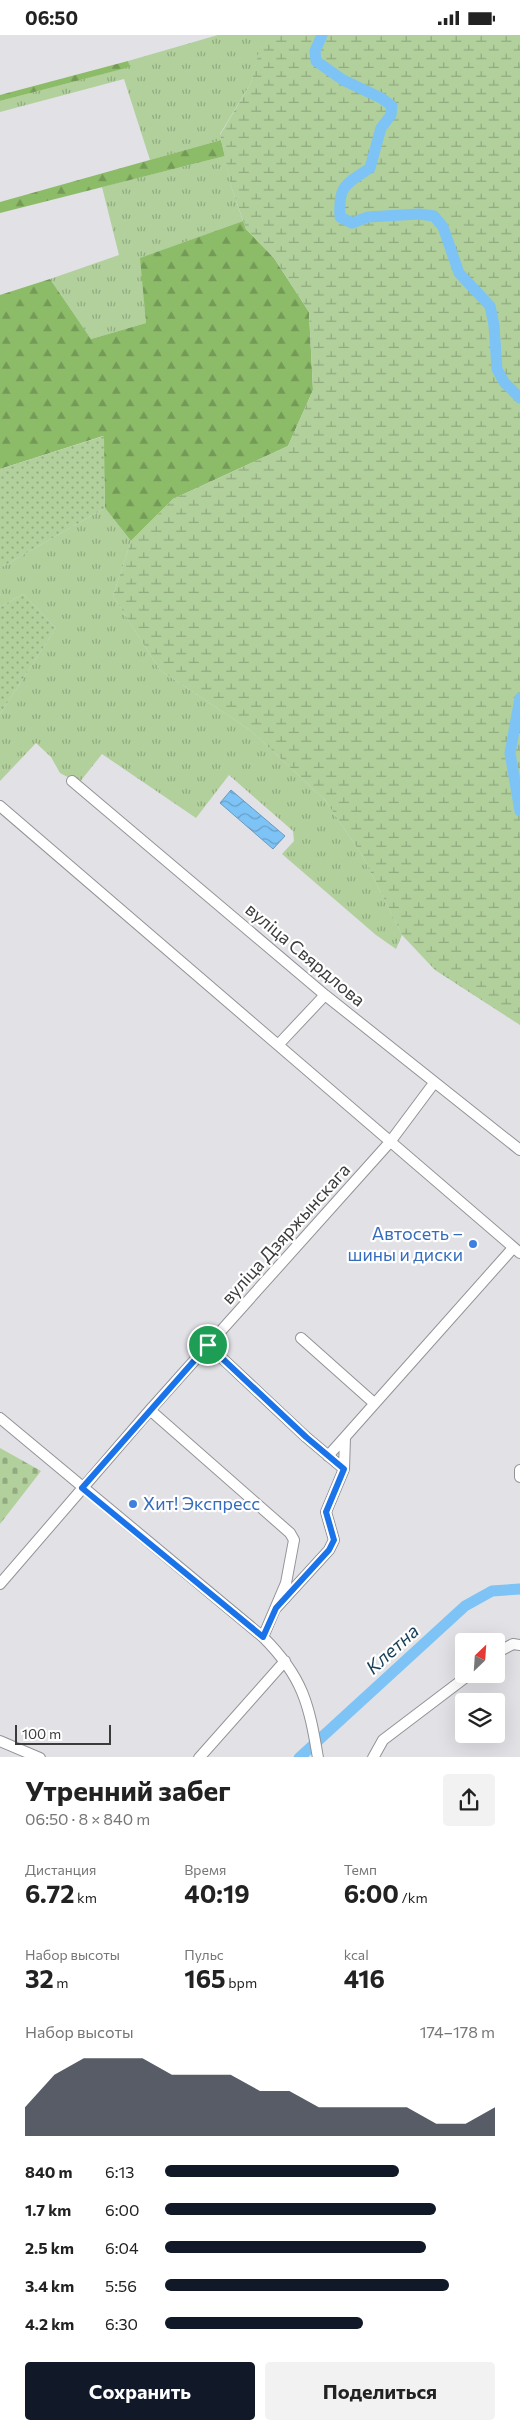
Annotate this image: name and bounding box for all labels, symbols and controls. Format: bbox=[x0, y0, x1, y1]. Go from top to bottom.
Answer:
text: 06:50 bbox=[25, 6, 78, 29]
street label: вуліца Свярдлова bbox=[241, 898, 370, 1011]
street label: вуліца Дзяржынскага bbox=[216, 1159, 354, 1308]
place label: Автосеть – шины и диски bbox=[348, 1222, 463, 1265]
marker: Автосеть – шины и диски bbox=[467, 1238, 479, 1250]
pin bbox=[187, 1324, 229, 1366]
icon: arrive bbox=[194, 1331, 222, 1359]
place label: Хит! Экспресс bbox=[143, 1492, 260, 1514]
marker: Хит! Экспресс bbox=[127, 1498, 139, 1510]
water label: Клетна bbox=[360, 1619, 423, 1678]
north arrow bbox=[455, 1633, 505, 1683]
map controls bbox=[455, 1633, 505, 1743]
button: layers bbox=[455, 1693, 505, 1743]
scale bar bbox=[15, 1723, 111, 1746]
text: 100 m bbox=[22, 1725, 61, 1742]
text: Утренний забег bbox=[25, 1773, 231, 1807]
button: share bbox=[443, 1774, 495, 1826]
text: 06:50 · 8 × 840 m bbox=[25, 1809, 150, 1828]
text: Дистанция bbox=[25, 1861, 96, 1878]
text: Время bbox=[184, 1861, 226, 1878]
text: Темп bbox=[344, 1861, 377, 1878]
text: 6.72 bbox=[25, 1878, 74, 1908]
text: 40:19 bbox=[184, 1878, 250, 1908]
text: 6:00 bbox=[344, 1878, 399, 1908]
text: km bbox=[74, 1889, 97, 1906]
text: /km bbox=[399, 1889, 428, 1906]
text: Набор высоты bbox=[25, 1946, 120, 1963]
text: Пульс bbox=[184, 1946, 224, 1963]
text: kcal bbox=[344, 1946, 369, 1963]
text: 32 bbox=[25, 1963, 54, 1993]
text: 165 bbox=[184, 1963, 226, 1993]
text: 416 bbox=[344, 1963, 385, 1993]
text: m bbox=[54, 1974, 69, 1991]
text: bpm bbox=[226, 1974, 257, 1991]
text: Набор высоты bbox=[25, 2022, 134, 2041]
text: 174–178 m bbox=[420, 2022, 495, 2041]
text: 840 m bbox=[25, 2162, 72, 2181]
text: 6:13 bbox=[105, 2162, 134, 2181]
text: 1.7 km bbox=[25, 2200, 71, 2219]
text: 6:00 bbox=[105, 2200, 139, 2219]
text: 2.5 km bbox=[25, 2238, 74, 2257]
text: 6:04 bbox=[105, 2238, 139, 2257]
text: 3.4 km bbox=[25, 2276, 74, 2295]
text: 5:56 bbox=[105, 2276, 137, 2295]
text: 4.2 km bbox=[25, 2314, 74, 2333]
text: 6:30 bbox=[105, 2314, 138, 2333]
button: Сохранить bbox=[25, 2362, 255, 2420]
button: Поделиться bbox=[265, 2362, 495, 2420]

